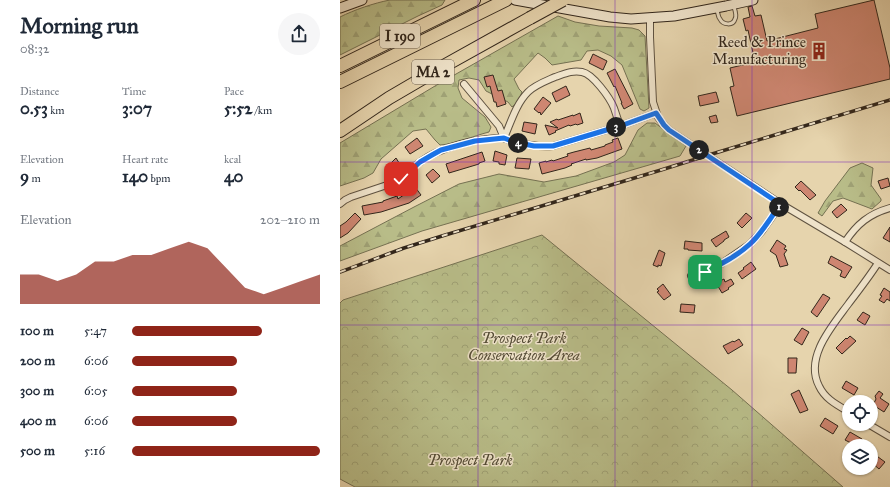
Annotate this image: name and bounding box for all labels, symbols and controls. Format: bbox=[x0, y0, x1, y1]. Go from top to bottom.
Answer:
text: Morning run bbox=[20, 12, 139, 39]
button: share bbox=[278, 13, 320, 55]
road number: I 190 bbox=[380, 24, 420, 48]
place label: Reed & Prince Manufacturing bbox=[712, 33, 807, 68]
text: 08:32 bbox=[20, 41, 49, 57]
building icon: Reed & Prince Manufacturing bbox=[809, 41, 829, 61]
road number: MA 2 bbox=[412, 60, 454, 84]
text: Distance bbox=[20, 85, 59, 98]
text: Time bbox=[122, 85, 146, 98]
text: Pace bbox=[224, 85, 244, 98]
text: 0.53 bbox=[20, 98, 48, 119]
text: 3:07 bbox=[122, 98, 152, 119]
text: 5:52 bbox=[224, 98, 252, 119]
text: km bbox=[48, 104, 65, 117]
text: /km bbox=[252, 104, 272, 117]
pin: 3 bbox=[606, 117, 626, 137]
text: 3 bbox=[614, 120, 618, 133]
pin: 4 bbox=[508, 133, 528, 153]
text: 4 bbox=[515, 136, 521, 149]
pin: 2 bbox=[689, 140, 709, 160]
text: 2 bbox=[696, 143, 702, 156]
text: Elevation bbox=[20, 153, 64, 166]
text: Heart rate bbox=[122, 153, 168, 166]
text: kcal bbox=[224, 153, 241, 166]
pin bbox=[384, 162, 418, 196]
text: 9 bbox=[20, 166, 29, 187]
text: 140 bbox=[122, 166, 148, 187]
text: 40 bbox=[224, 166, 243, 187]
icon: check bbox=[390, 168, 412, 190]
text: m bbox=[29, 172, 41, 185]
text: bpm bbox=[148, 172, 171, 185]
pin: 1 bbox=[769, 197, 789, 217]
text: 1 bbox=[777, 200, 781, 213]
text: Elevation bbox=[20, 212, 72, 228]
text: 202–210 m bbox=[260, 212, 320, 228]
pin bbox=[688, 255, 722, 289]
icon: arrive bbox=[694, 261, 716, 283]
text: 100 m bbox=[20, 323, 54, 339]
text: 5:47 bbox=[84, 323, 107, 339]
park label: Prospect Park Conservation Area bbox=[468, 329, 580, 364]
text: 200 m bbox=[20, 353, 55, 369]
text: 6:06 bbox=[84, 353, 108, 369]
text: 300 m bbox=[20, 383, 54, 399]
text: 6:05 bbox=[84, 383, 108, 399]
map controls bbox=[842, 395, 878, 475]
button: locate bbox=[842, 395, 878, 431]
text: 400 m bbox=[20, 413, 56, 429]
text: 6:06 bbox=[84, 413, 108, 429]
button: layers bbox=[842, 439, 878, 475]
text: 500 m bbox=[20, 443, 55, 459]
text: 5:16 bbox=[84, 443, 105, 459]
park label: Prospect Park bbox=[428, 451, 513, 470]

